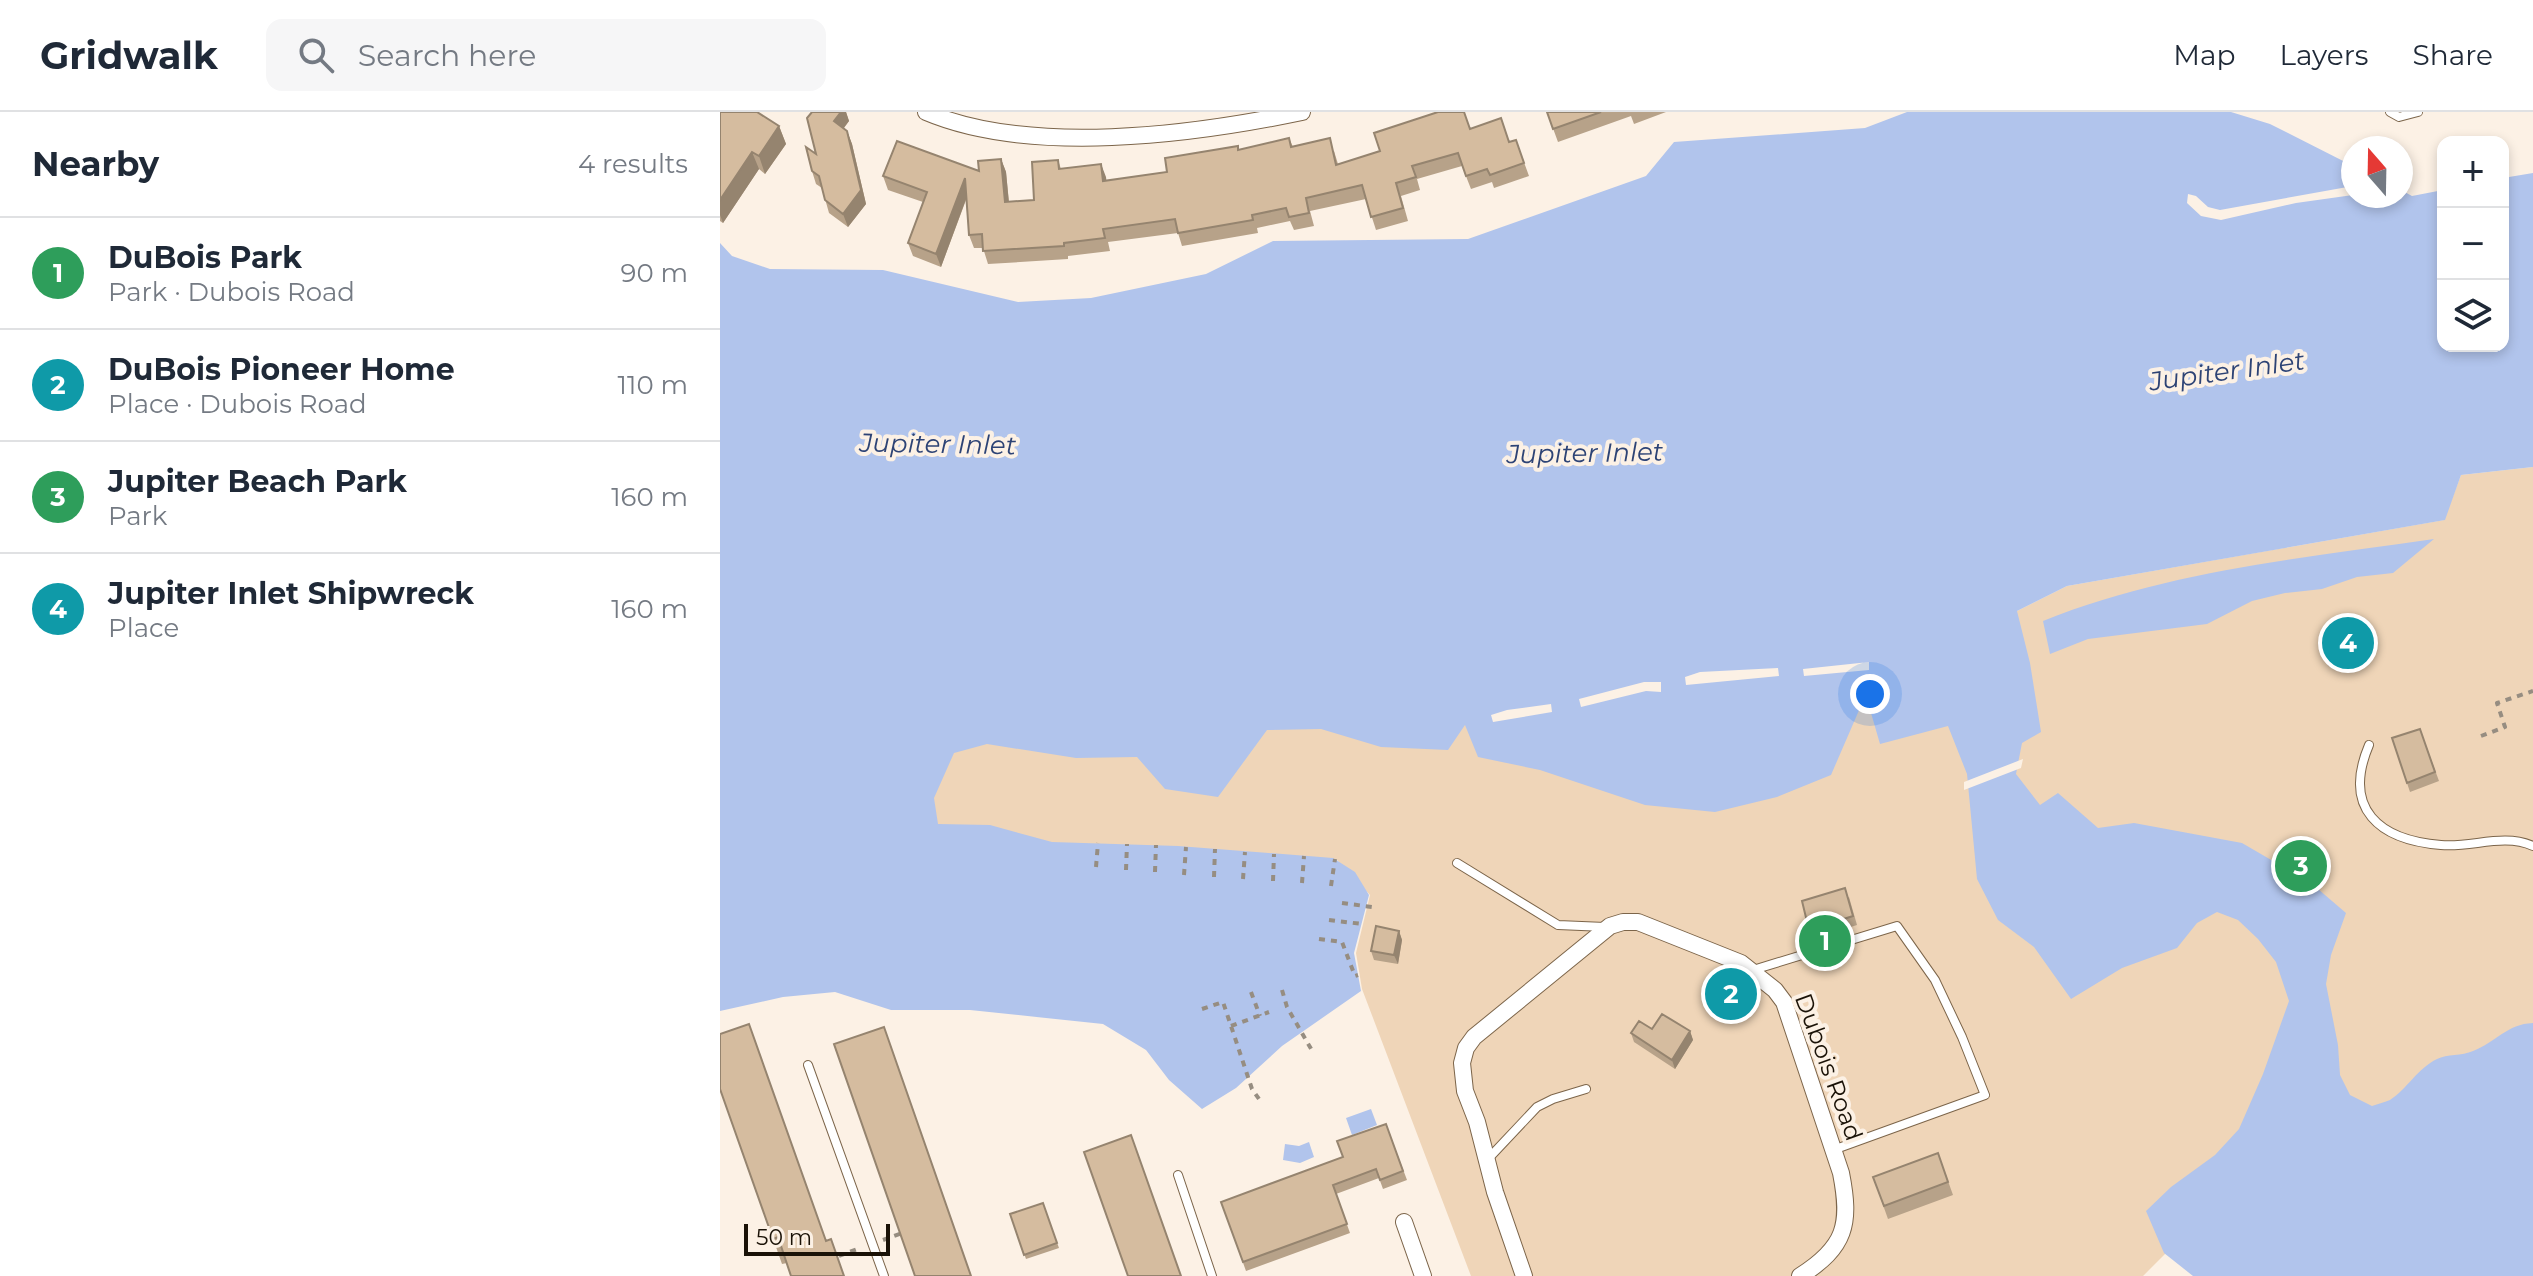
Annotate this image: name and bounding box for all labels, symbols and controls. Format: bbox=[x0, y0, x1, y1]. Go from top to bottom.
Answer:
search box bbox=[266, 19, 826, 91]
text: Gridwalk bbox=[40, 32, 218, 79]
icon: search bbox=[294, 33, 338, 77]
text: Search here bbox=[358, 37, 536, 74]
text: Map bbox=[2173, 38, 2236, 72]
text: Layers bbox=[2280, 38, 2369, 72]
text: Share bbox=[2413, 38, 2493, 72]
north arrow bbox=[2341, 136, 2413, 208]
map controls bbox=[2437, 136, 2509, 352]
button: + bbox=[2437, 136, 2509, 208]
text: Nearby bbox=[32, 143, 159, 185]
text: 4 results bbox=[578, 148, 688, 180]
button: − bbox=[2437, 208, 2509, 280]
text: DuBois Park bbox=[108, 239, 302, 276]
text: 1 bbox=[53, 257, 63, 289]
text: 90 m bbox=[621, 257, 688, 289]
text: Park · Dubois Road bbox=[108, 276, 355, 308]
button: layers bbox=[2437, 280, 2509, 352]
water label: Jupiter Inlet bbox=[2146, 344, 2307, 398]
text: DuBois Pioneer Home bbox=[108, 351, 455, 388]
text: 2 bbox=[50, 369, 66, 401]
text: 110 m bbox=[618, 369, 688, 401]
text: Place · Dubois Road bbox=[108, 388, 367, 420]
water label: Jupiter Inlet bbox=[858, 427, 1017, 461]
water label: Jupiter Inlet bbox=[1505, 436, 1664, 470]
text: Jupiter Beach Park bbox=[108, 463, 407, 500]
text: 3 bbox=[50, 481, 66, 513]
text: 160 m bbox=[611, 481, 688, 513]
text: Park bbox=[108, 500, 167, 532]
text: Jupiter Inlet Shipwreck bbox=[108, 575, 474, 612]
text: 4 bbox=[49, 593, 67, 625]
text: 160 m bbox=[611, 593, 688, 625]
text: Place bbox=[108, 612, 179, 644]
pin: 4 bbox=[2322, 613, 2374, 673]
your location bbox=[1850, 674, 1890, 714]
pin: 3 bbox=[2275, 836, 2327, 896]
pin: 1 bbox=[1799, 911, 1851, 971]
pin: 2 bbox=[1705, 964, 1757, 1024]
street label: Dubois Road bbox=[1789, 989, 1869, 1145]
scale bar bbox=[744, 1220, 890, 1256]
text: 50 m bbox=[756, 1224, 812, 1251]

